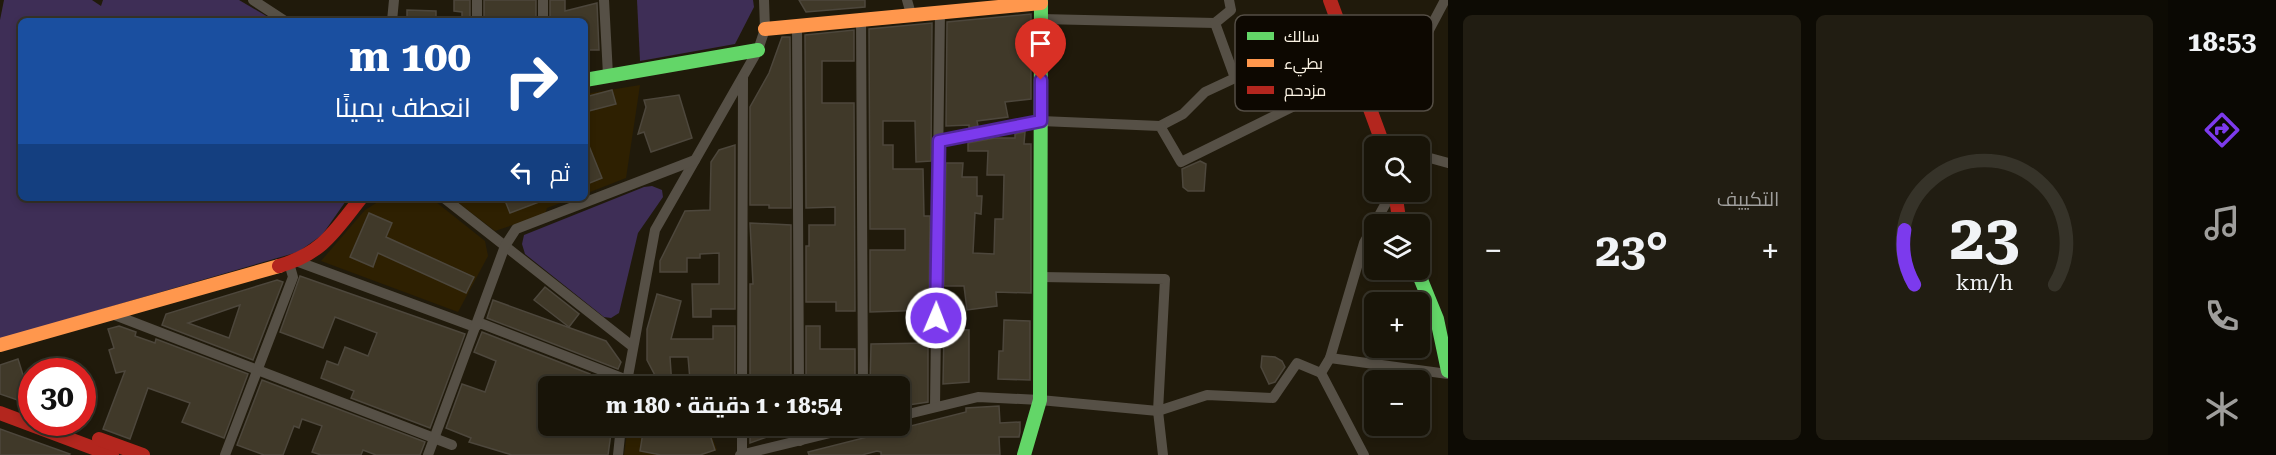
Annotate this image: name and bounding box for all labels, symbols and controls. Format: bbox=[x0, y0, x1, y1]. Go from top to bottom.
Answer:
legend bbox=[1235, 15, 1433, 111]
pin bbox=[1015, 18, 1066, 80]
text: 18:53 bbox=[2188, 26, 2256, 58]
icon: arrive bbox=[1024, 27, 1057, 60]
text: سالك bbox=[1284, 27, 1319, 46]
text: 100 m bbox=[349, 32, 471, 81]
icon: right bbox=[492, 42, 570, 120]
text: بطيء bbox=[1284, 54, 1323, 77]
text: مزدحم bbox=[1284, 81, 1326, 102]
text: انعطف يمينًا bbox=[335, 92, 471, 124]
icon: directions bbox=[2201, 109, 2243, 151]
map controls bbox=[1364, 136, 1430, 436]
button: search bbox=[1364, 136, 1430, 202]
icon: left bbox=[505, 156, 538, 189]
text: ثم bbox=[550, 161, 570, 186]
text: التكييف bbox=[1717, 187, 1780, 211]
text: 23 bbox=[1949, 201, 2019, 274]
icon: music bbox=[2201, 202, 2243, 244]
button: layers bbox=[1364, 214, 1430, 280]
text: 23° bbox=[1595, 224, 1668, 277]
text: − bbox=[1484, 231, 1502, 270]
text: + bbox=[1761, 231, 1780, 270]
text: km/h bbox=[1956, 270, 2013, 295]
position arrow bbox=[904, 286, 968, 350]
button: + bbox=[1364, 292, 1430, 358]
icon: phone bbox=[2201, 295, 2243, 337]
speed limit sign: 30 bbox=[18, 358, 96, 436]
button: − bbox=[1364, 370, 1430, 436]
icon: climate bbox=[2201, 388, 2243, 430]
text: 18:54 · 1 دقيقة · 180 m bbox=[606, 393, 842, 418]

